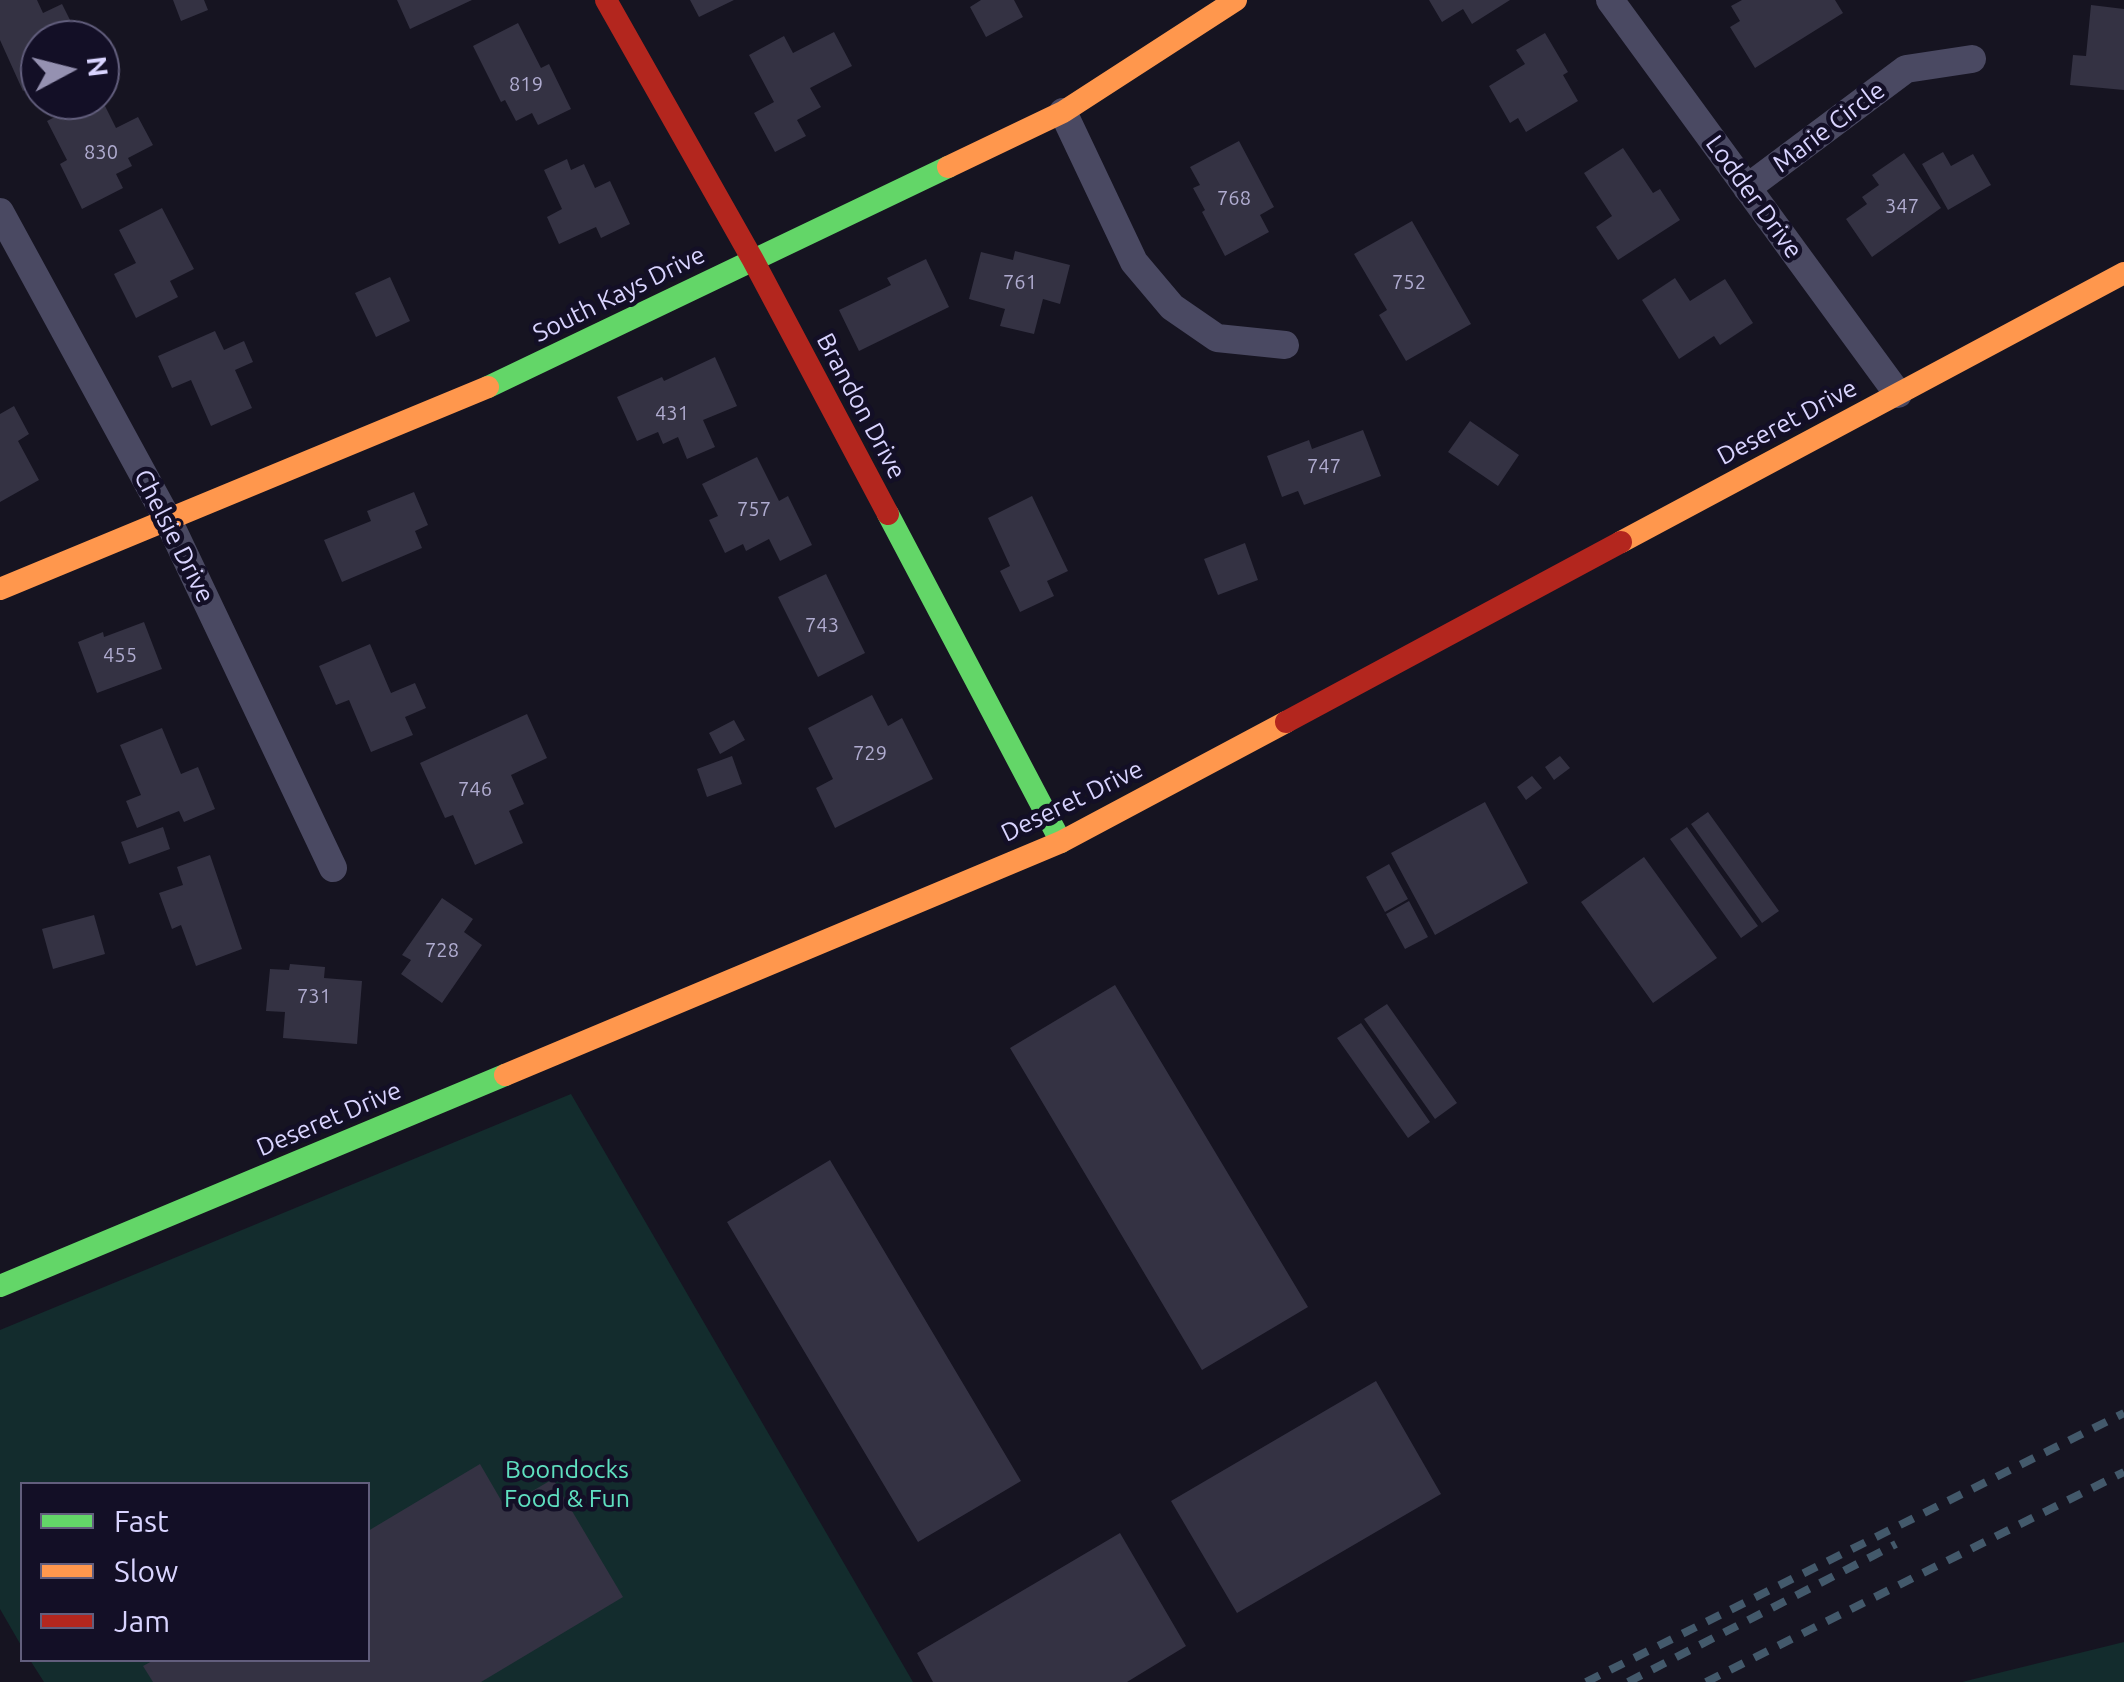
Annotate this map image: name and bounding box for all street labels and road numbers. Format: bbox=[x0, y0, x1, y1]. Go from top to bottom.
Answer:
street label: Marie Circle bbox=[1767, 75, 1891, 179]
street label: Lodder Drive bbox=[1699, 130, 1809, 264]
street label: South Kays Drive bbox=[528, 239, 710, 349]
street label: Brandon Drive bbox=[810, 328, 912, 484]
street label: Deseret Drive bbox=[1712, 373, 1862, 471]
street label: Chelsie Drive bbox=[128, 464, 220, 608]
street label: Deseret Drive bbox=[996, 754, 1148, 848]
street label: Deseret Drive bbox=[252, 1075, 406, 1163]

